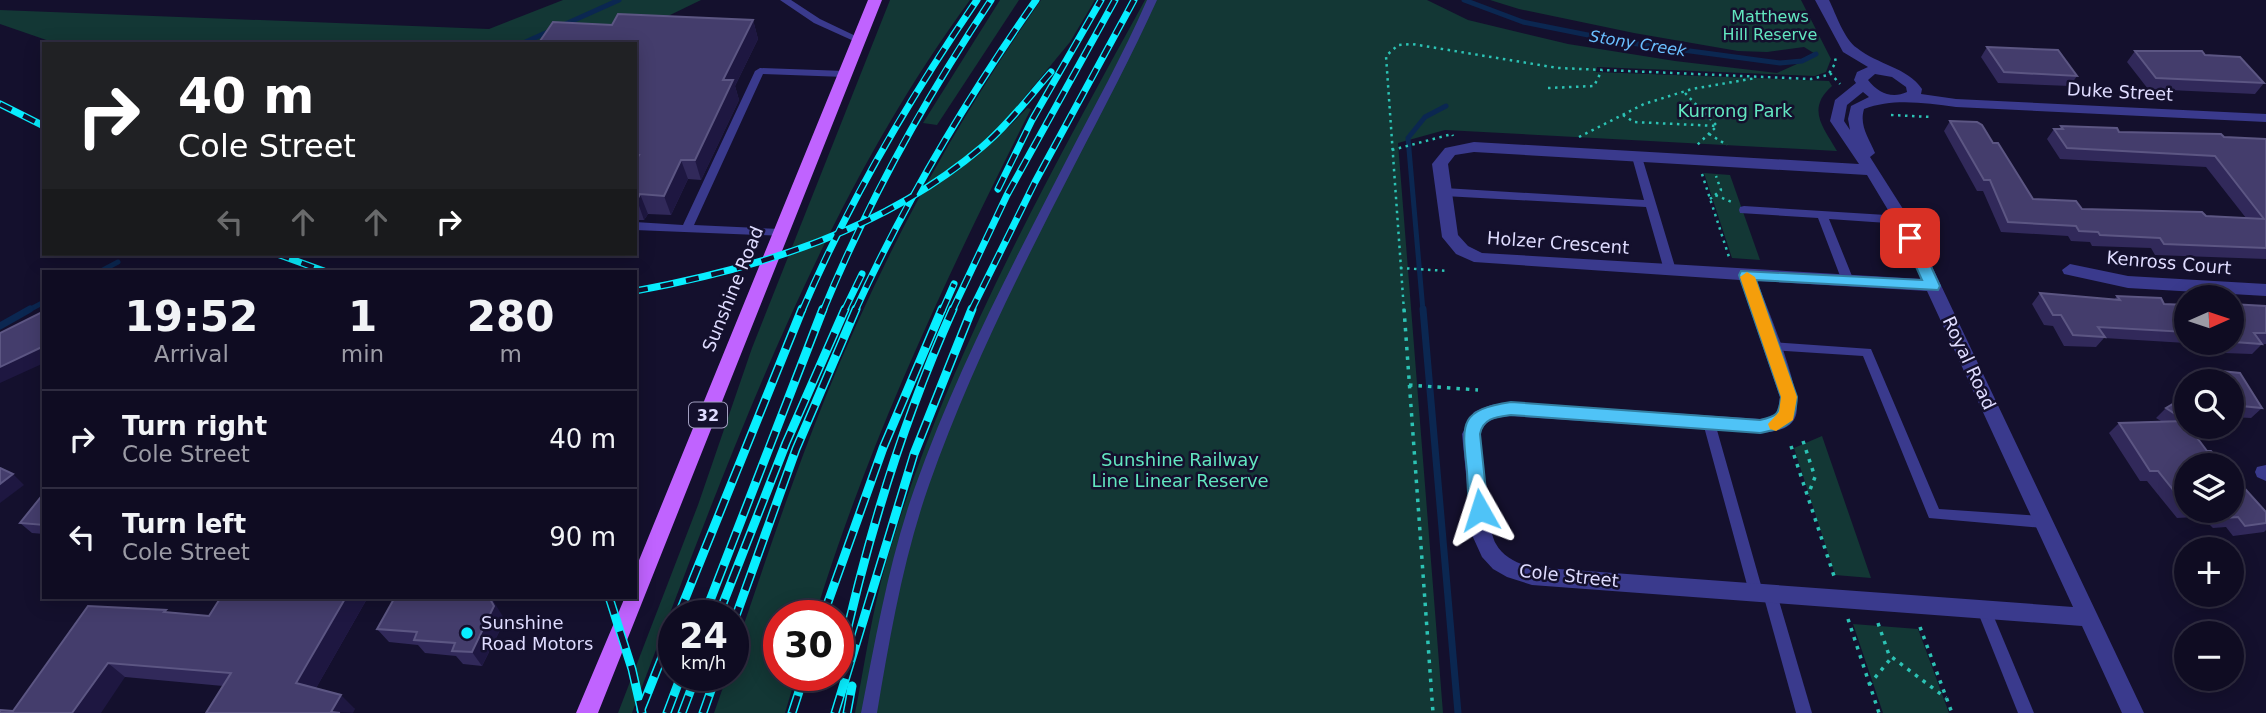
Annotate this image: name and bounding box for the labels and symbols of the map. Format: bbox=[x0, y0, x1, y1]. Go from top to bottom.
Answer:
park label: Matthews Hill Reserve bbox=[1723, 7, 1817, 44]
water label: Stony Creek bbox=[1588, 26, 1688, 61]
street label: Duke Street bbox=[2066, 78, 2174, 105]
park label: Kurrong Park bbox=[1678, 100, 1793, 121]
pin bbox=[1880, 208, 1940, 268]
street label: Sunshine Road bbox=[698, 223, 767, 355]
street label: Holzer Crescent bbox=[1486, 227, 1630, 258]
street label: Kenross Court bbox=[2106, 247, 2232, 278]
north arrow bbox=[2174, 285, 2244, 355]
street label: Royal Road bbox=[1939, 313, 2000, 413]
road number: 32 bbox=[689, 402, 727, 428]
park label: Sunshine Railway Line Linear Reserve bbox=[1091, 449, 1269, 491]
position arrow bbox=[1443, 473, 1517, 547]
street label: Cole Street bbox=[1518, 560, 1620, 591]
speed limit sign: 30 bbox=[763, 600, 854, 691]
place label: Sunshine Road Motors bbox=[481, 612, 593, 654]
marker: Sunshine Road Motors bbox=[459, 625, 475, 641]

